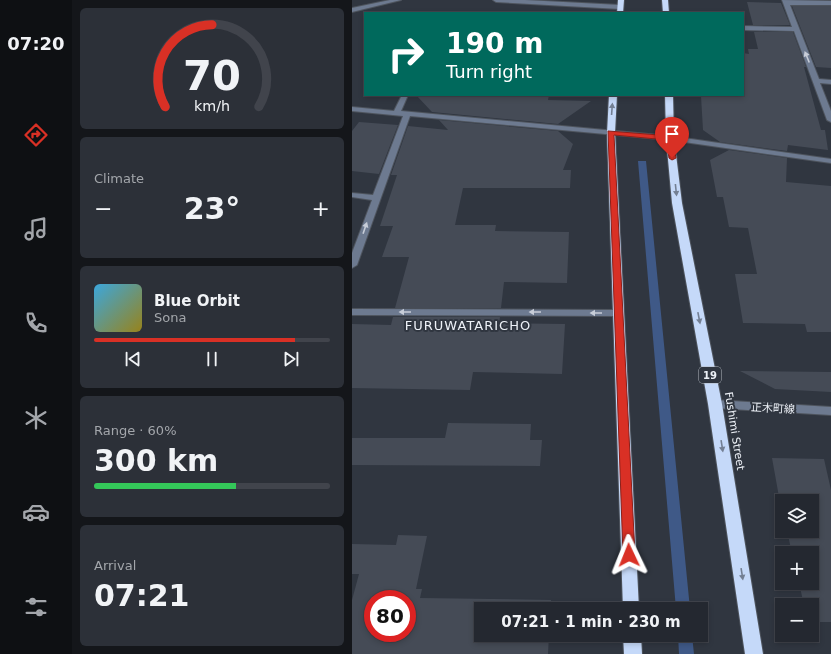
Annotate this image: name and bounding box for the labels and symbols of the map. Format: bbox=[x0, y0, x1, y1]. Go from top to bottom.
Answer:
one-way arrow bbox=[803, 51, 809, 63]
one-way arrow bbox=[609, 102, 616, 115]
pin bbox=[655, 117, 689, 158]
one-way arrow bbox=[672, 184, 679, 196]
one-way arrow bbox=[362, 222, 368, 234]
one-way arrow bbox=[398, 309, 411, 315]
one-way arrow bbox=[528, 309, 541, 315]
one-way arrow bbox=[589, 310, 602, 316]
one-way arrow bbox=[696, 311, 702, 324]
district label: FURUWATARICHO bbox=[405, 318, 531, 333]
road number: 19 bbox=[699, 367, 721, 383]
street label: Fushimi Street bbox=[722, 391, 747, 472]
street label: 正木町線 bbox=[751, 401, 795, 416]
one-way arrow bbox=[719, 439, 725, 452]
position arrow bbox=[608, 534, 650, 576]
one-way arrow bbox=[739, 568, 745, 580]
speed limit sign: 80 bbox=[364, 590, 416, 642]

